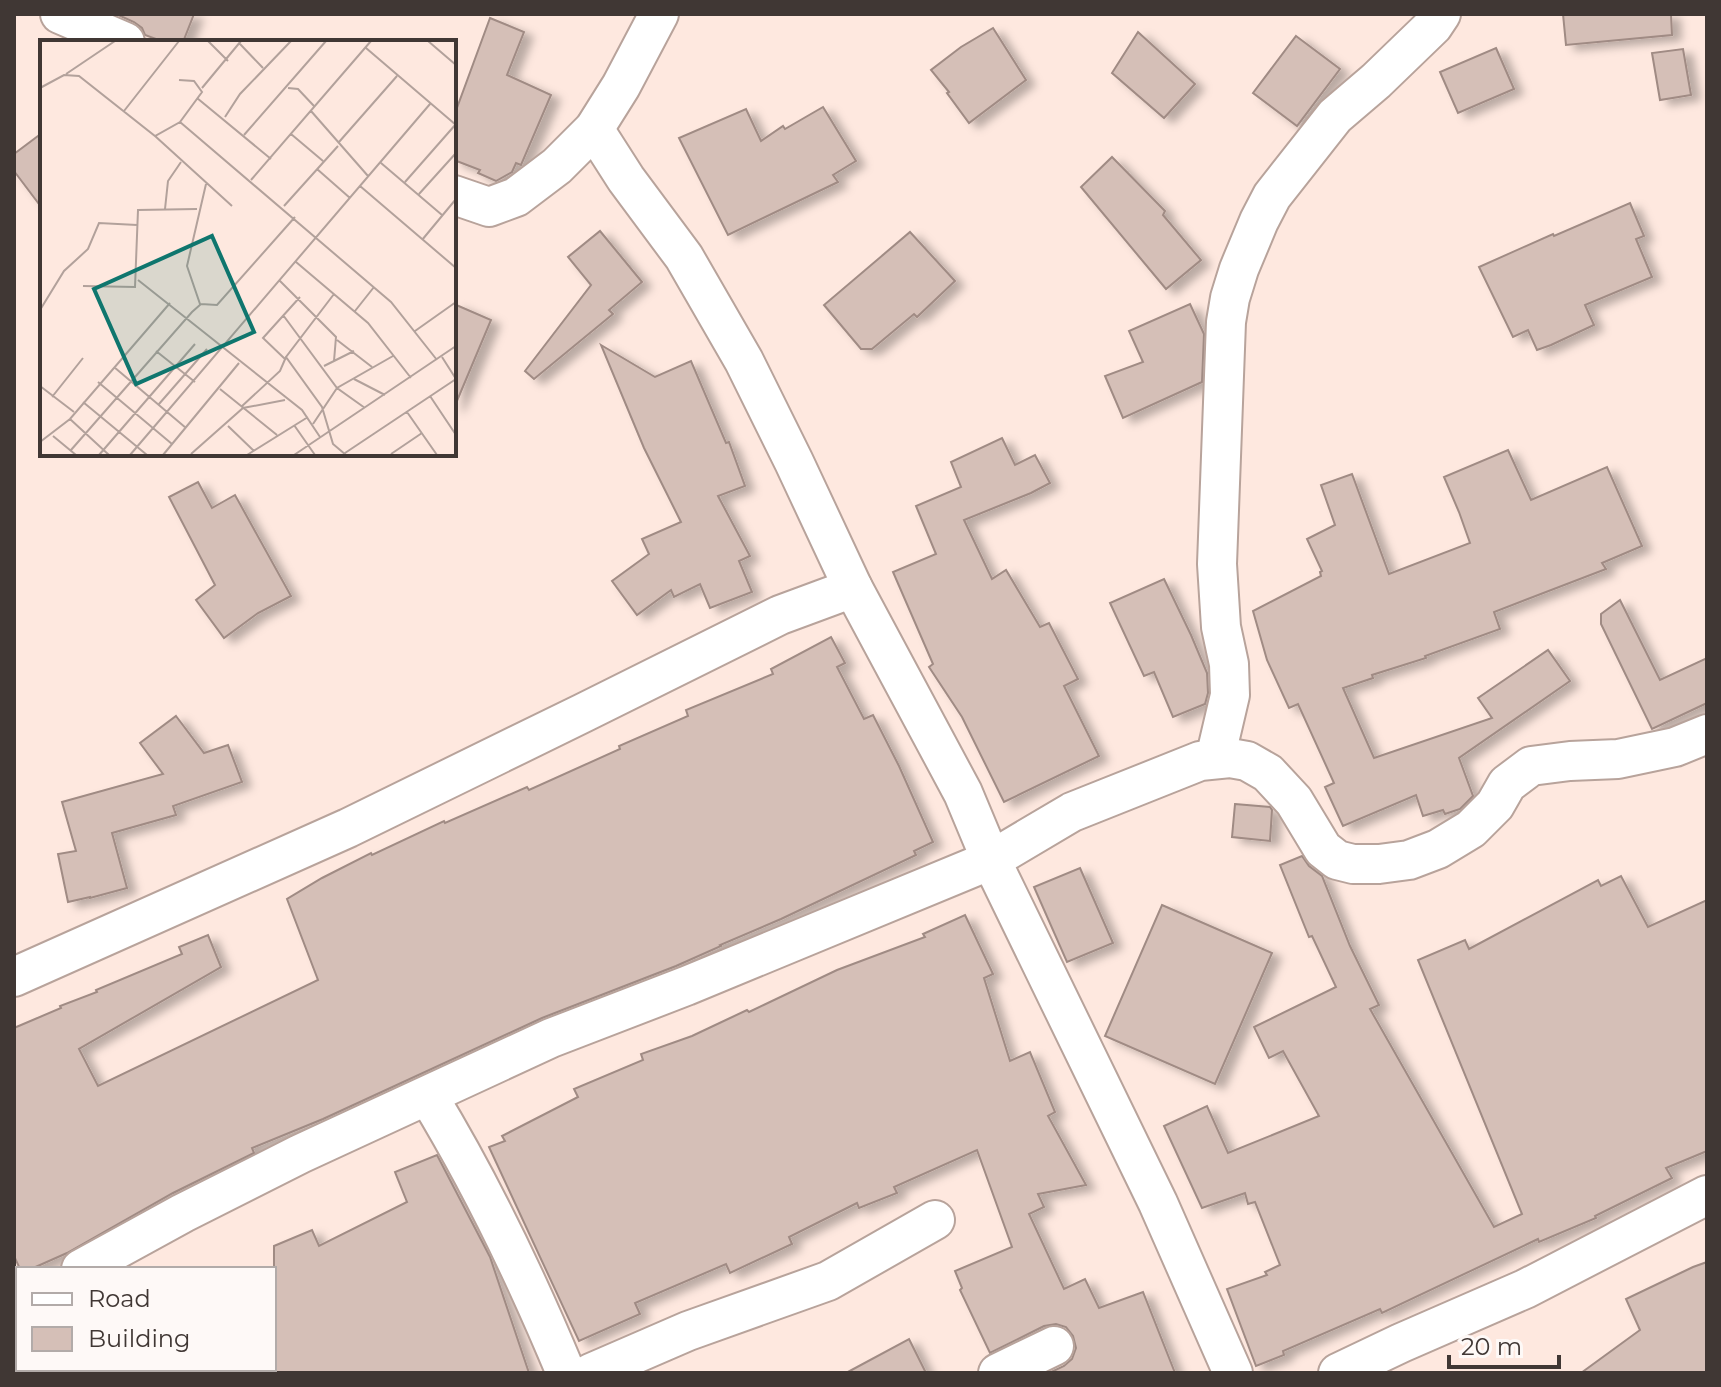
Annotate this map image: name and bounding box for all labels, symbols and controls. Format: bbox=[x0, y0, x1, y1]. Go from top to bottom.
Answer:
inset map bbox=[40, 40, 456, 456]
legend bbox=[16, 1267, 276, 1371]
text: Road bbox=[88, 1284, 151, 1313]
scale bar bbox=[1449, 1319, 1559, 1369]
text: Building bbox=[88, 1324, 191, 1353]
text: 20 m bbox=[1461, 1332, 1522, 1361]

